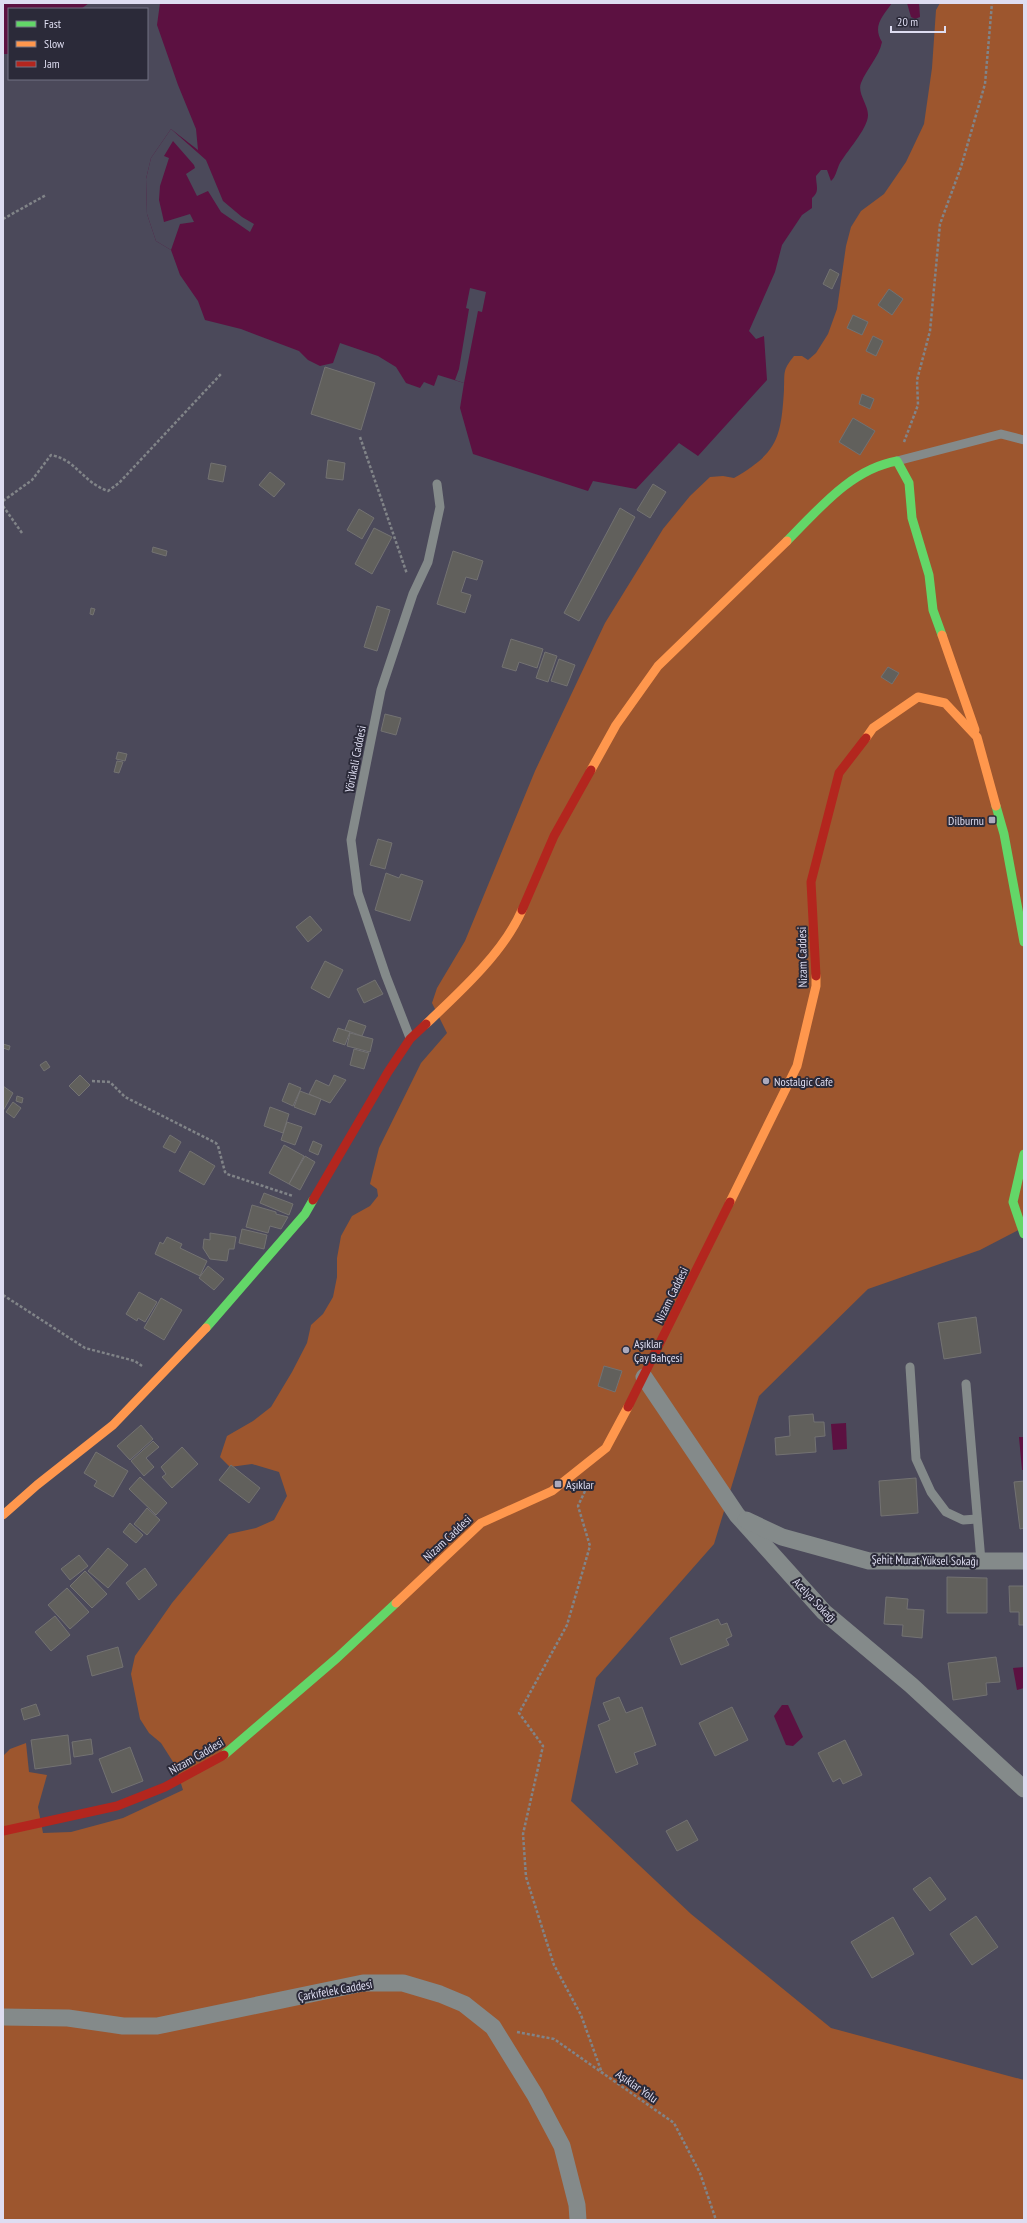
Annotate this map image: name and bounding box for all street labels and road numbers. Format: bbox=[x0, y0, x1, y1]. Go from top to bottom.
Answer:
street label: Yörükali Caddesi bbox=[341, 724, 369, 794]
street label: Nizam Caddesi bbox=[794, 927, 810, 987]
street label: Nizam Caddesi bbox=[651, 1264, 691, 1326]
street label: Nizam Caddesi bbox=[420, 1512, 474, 1564]
street label: Şehit Murat Yüksel Sokağı bbox=[871, 1552, 979, 1568]
street label: Acelya Sokağı bbox=[790, 1574, 840, 1626]
street label: Nizam Caddesi bbox=[166, 1734, 226, 1778]
street label: Çarkıfelek Caddesi bbox=[297, 1976, 373, 2004]
street label: Aşıklar Yolu bbox=[613, 2066, 661, 2106]

